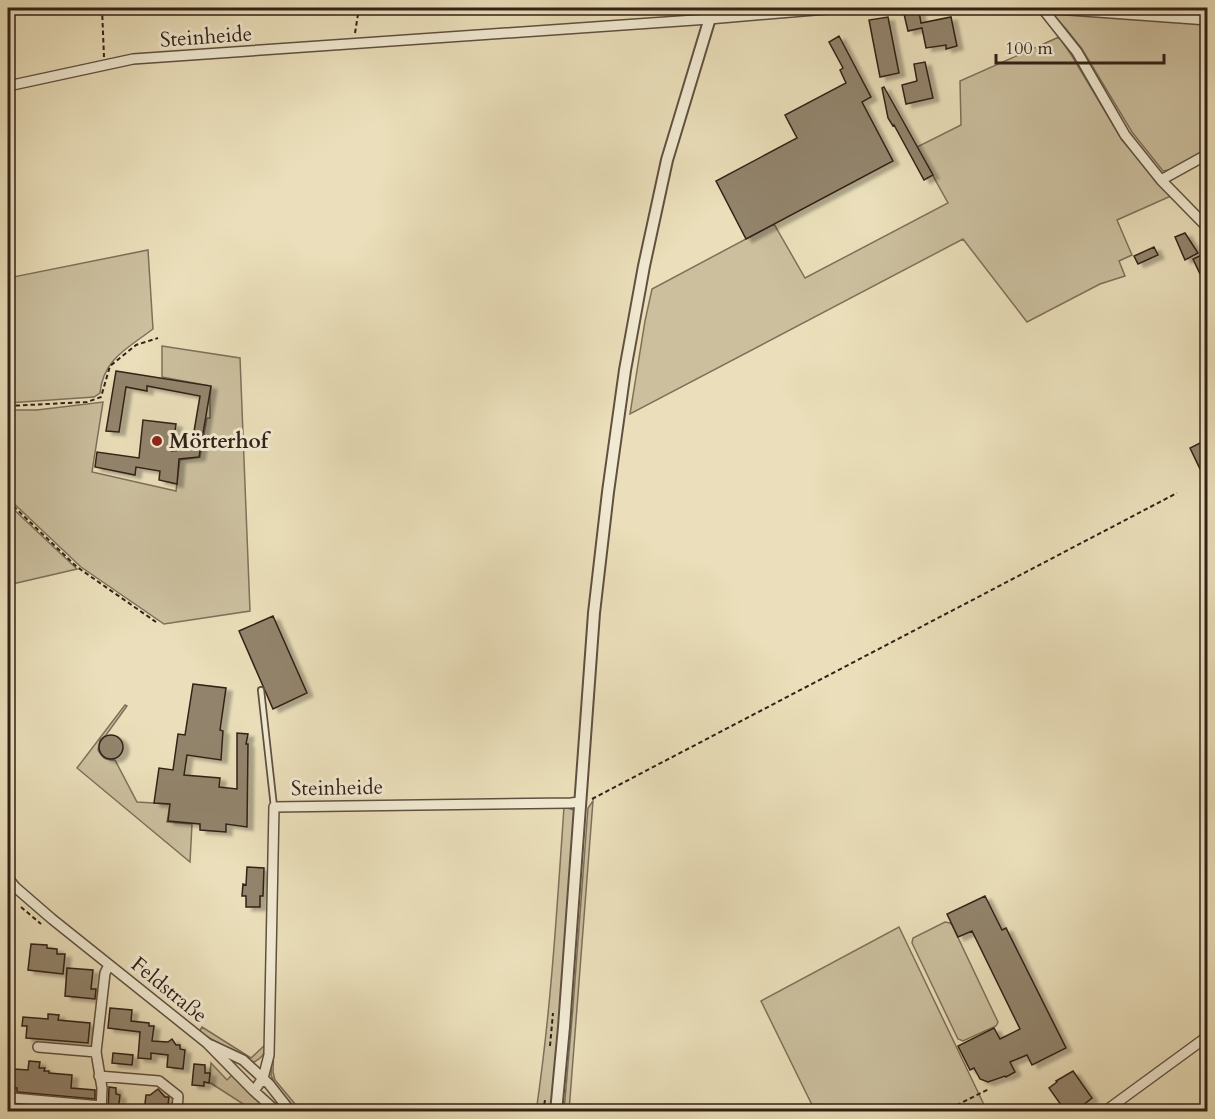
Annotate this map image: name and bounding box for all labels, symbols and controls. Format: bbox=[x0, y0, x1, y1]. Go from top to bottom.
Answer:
street label: Steinheide bbox=[159, 19, 253, 55]
scale bar bbox=[996, 27, 1164, 65]
text: 100 m bbox=[1005, 36, 1053, 61]
place label: Mörterhof bbox=[169, 427, 272, 456]
marker: Mörterhof bbox=[150, 434, 164, 448]
street label: Steinheide bbox=[291, 773, 383, 803]
street label: Feldstraße bbox=[125, 950, 213, 1030]

